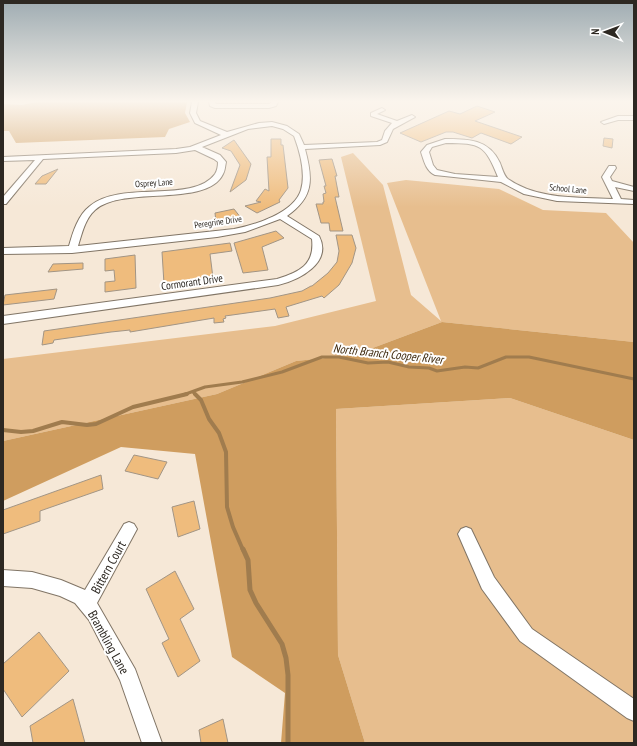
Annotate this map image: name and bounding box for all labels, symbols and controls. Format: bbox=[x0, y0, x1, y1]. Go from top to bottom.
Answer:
north arrow bbox=[585, 12, 625, 52]
text: N bbox=[588, 29, 602, 35]
street label: Osprey Lane bbox=[135, 176, 173, 189]
street label: School Lane bbox=[549, 181, 588, 196]
street label: Peregrine Drive bbox=[193, 213, 243, 230]
street label: Cormorant Drive bbox=[160, 271, 224, 293]
water label: North Branch Cooper River bbox=[332, 340, 445, 367]
street label: Bittern Court bbox=[87, 538, 130, 597]
street label: Brambling Lane bbox=[84, 607, 133, 677]

